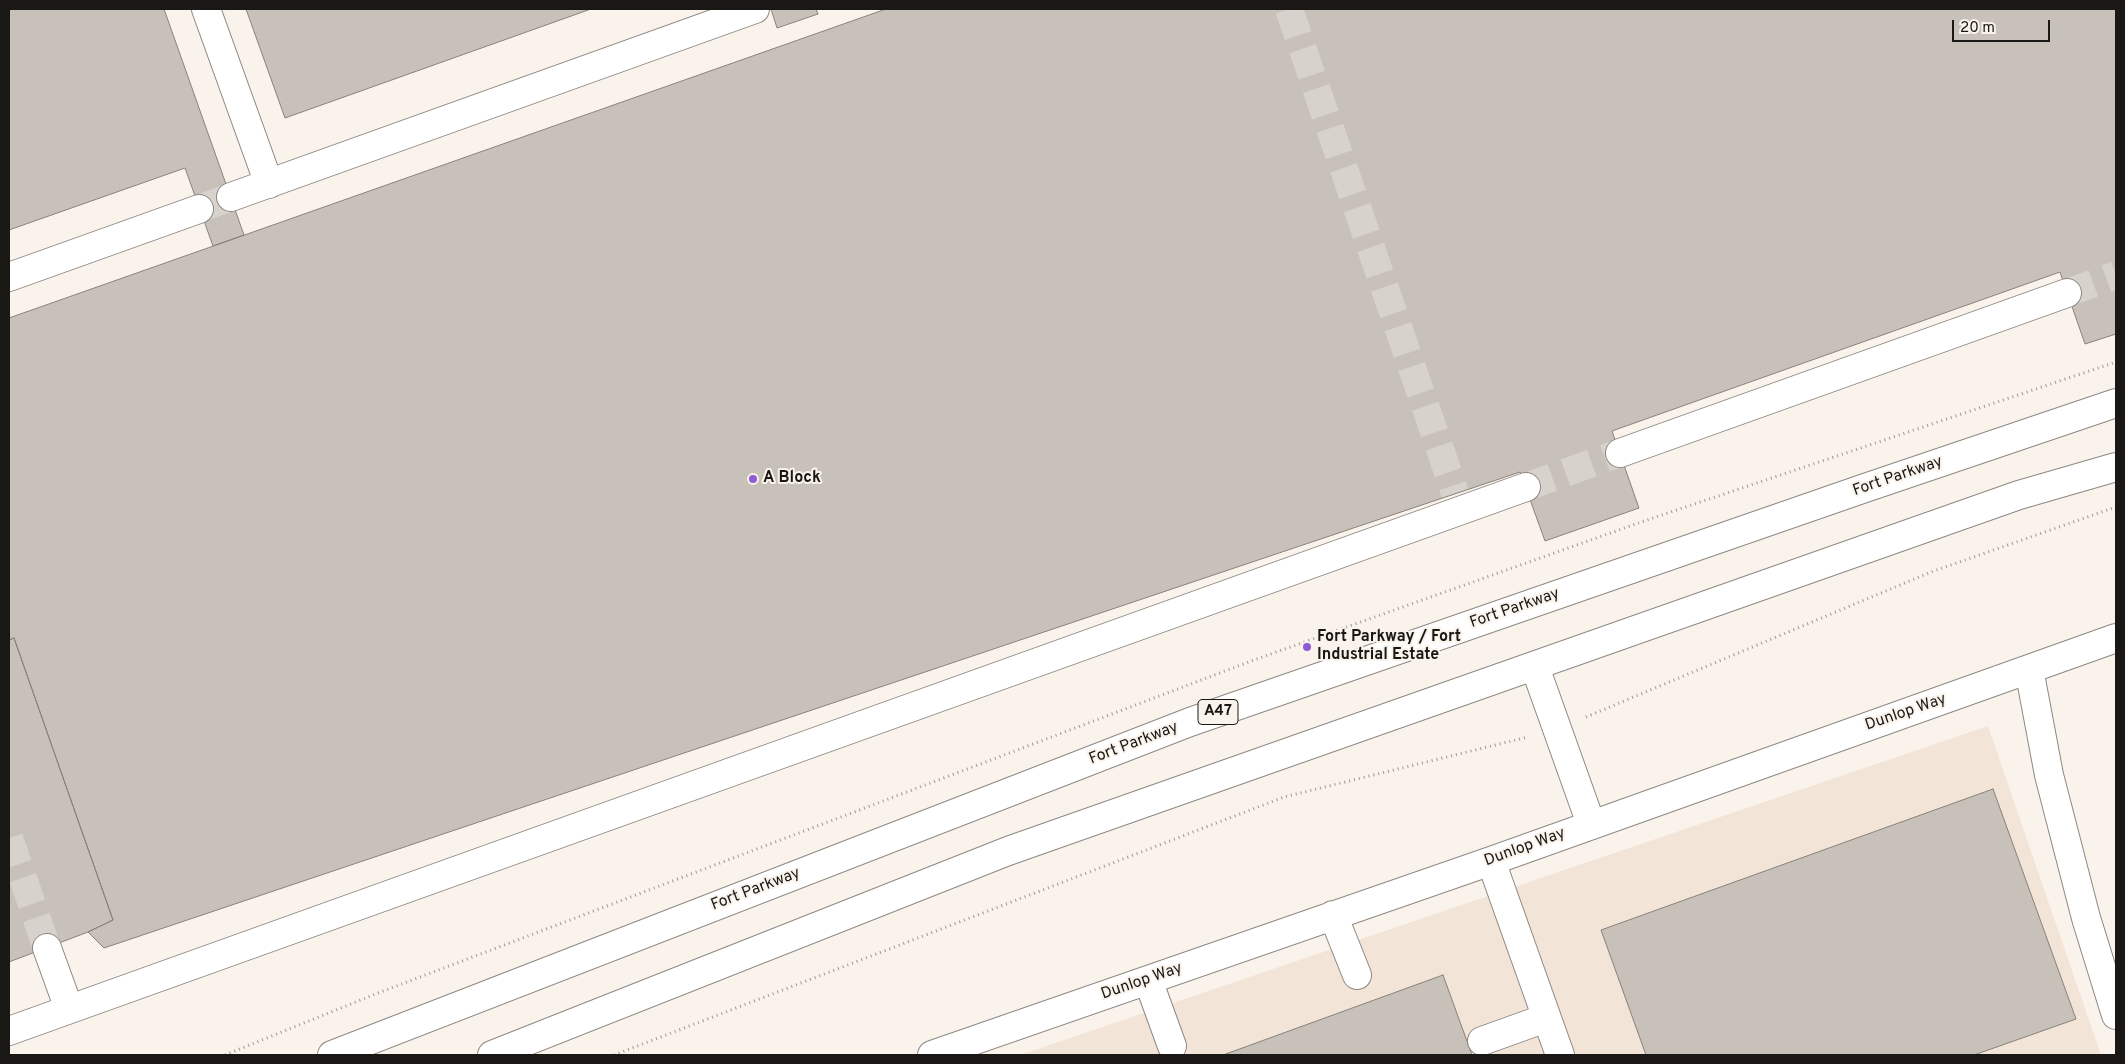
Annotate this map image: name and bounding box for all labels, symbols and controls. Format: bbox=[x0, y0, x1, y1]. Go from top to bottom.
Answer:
scale bar bbox=[1955, 10, 2052, 42]
text: 20 m bbox=[1960, 19, 1995, 38]
street label: Fort Parkway bbox=[1851, 453, 1945, 501]
place label: A Block bbox=[763, 469, 821, 489]
marker: A Block bbox=[747, 473, 759, 485]
street label: Fort Parkway bbox=[1468, 585, 1562, 633]
place label: Fort Parkway / Fort Industrial Estate bbox=[1317, 628, 1461, 666]
marker: Fort Parkway / Fort Industrial Estate bbox=[1301, 641, 1313, 653]
street label: Dunlop Way bbox=[1863, 690, 1949, 736]
road number: A47 bbox=[1198, 700, 1238, 724]
street label: Fort Parkway bbox=[1087, 718, 1181, 770]
street label: Dunlop Way bbox=[1482, 824, 1568, 872]
street label: Fort Parkway bbox=[709, 864, 803, 916]
street label: Dunlop Way bbox=[1099, 959, 1185, 1005]

